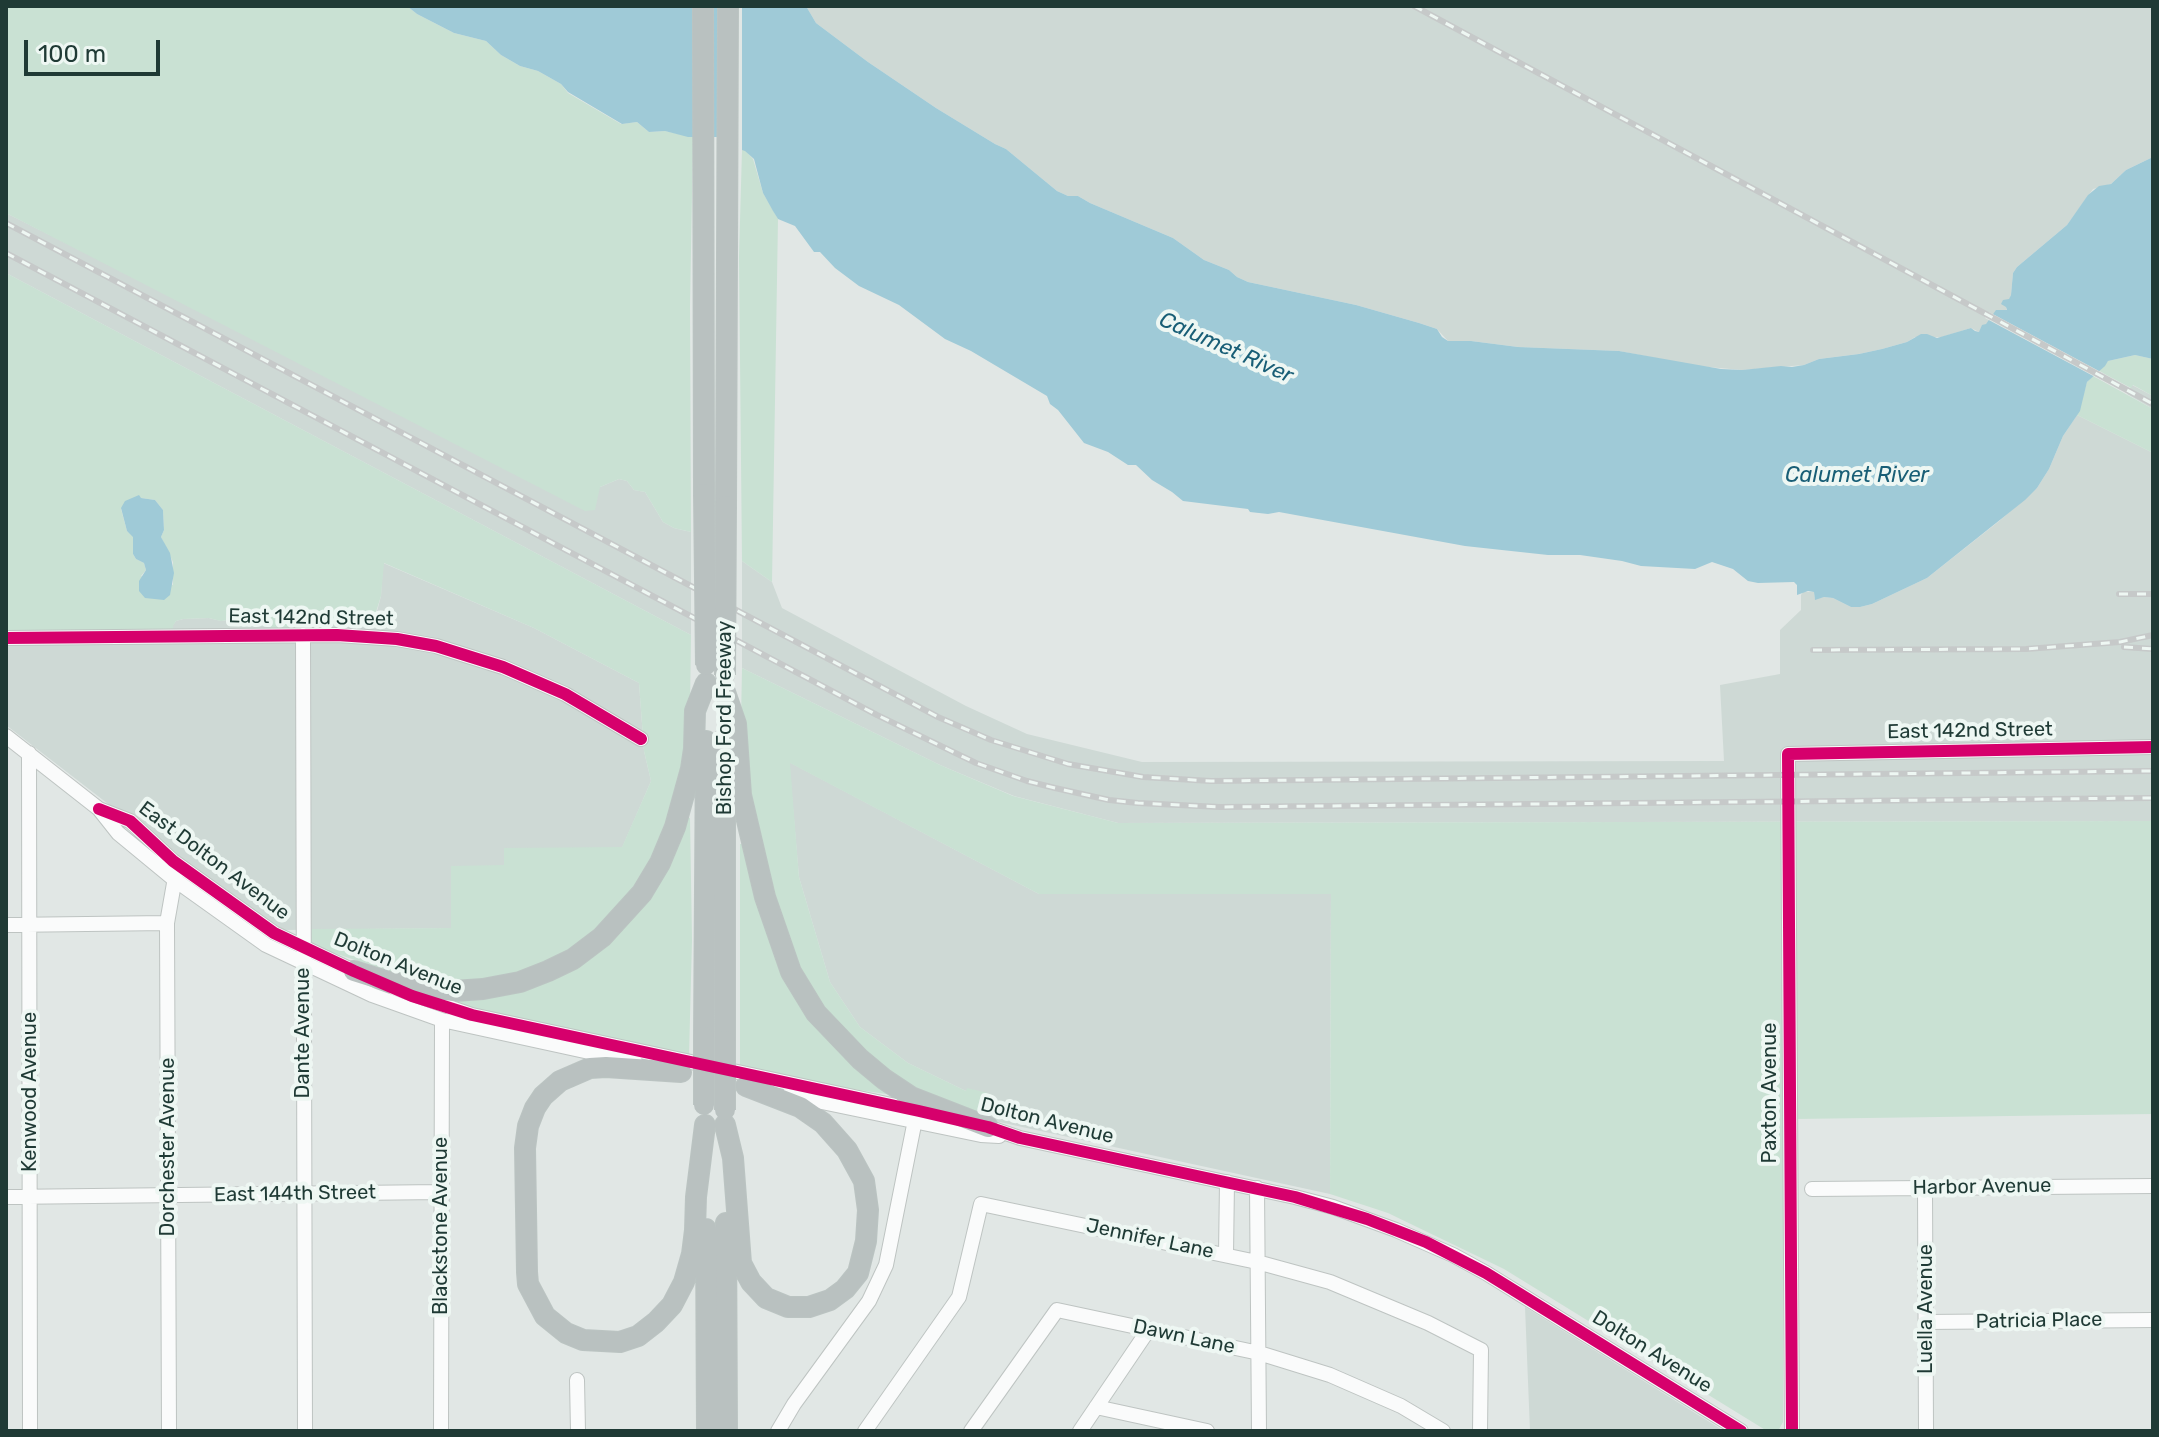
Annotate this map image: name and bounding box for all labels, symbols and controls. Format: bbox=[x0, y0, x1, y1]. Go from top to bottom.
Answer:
scale bar bbox=[28, 24, 164, 74]
text: 100 m bbox=[38, 40, 106, 68]
water label: Calumet River bbox=[1155, 307, 1297, 389]
water label: Calumet River bbox=[1785, 463, 1929, 489]
street label: East 142nd Street bbox=[228, 605, 394, 631]
street label: Bishop Ford Freeway bbox=[713, 621, 737, 815]
street label: East 142nd Street bbox=[1887, 718, 2053, 744]
street label: East Dolton Avenue bbox=[134, 796, 294, 926]
street label: Dolton Avenue bbox=[330, 927, 466, 1001]
street label: Dante Avenue bbox=[291, 968, 315, 1098]
street label: Kenwood Avenue bbox=[18, 1012, 42, 1172]
street label: Paxton Avenue bbox=[1758, 1023, 1782, 1163]
street label: Dorchester Avenue bbox=[156, 1058, 180, 1236]
street label: Dolton Avenue bbox=[978, 1093, 1116, 1149]
street label: Blackstone Avenue bbox=[429, 1137, 453, 1315]
street label: Harbor Avenue bbox=[1912, 1174, 2052, 1200]
street label: East 144th Street bbox=[214, 1181, 376, 1207]
street label: Jennifer Lane bbox=[1084, 1214, 1216, 1264]
street label: Luella Avenue bbox=[1914, 1244, 1938, 1374]
street label: Dolton Avenue bbox=[1588, 1306, 1716, 1398]
street label: Patricia Place bbox=[1975, 1308, 2103, 1334]
street label: Dawn Lane bbox=[1131, 1315, 1237, 1359]

